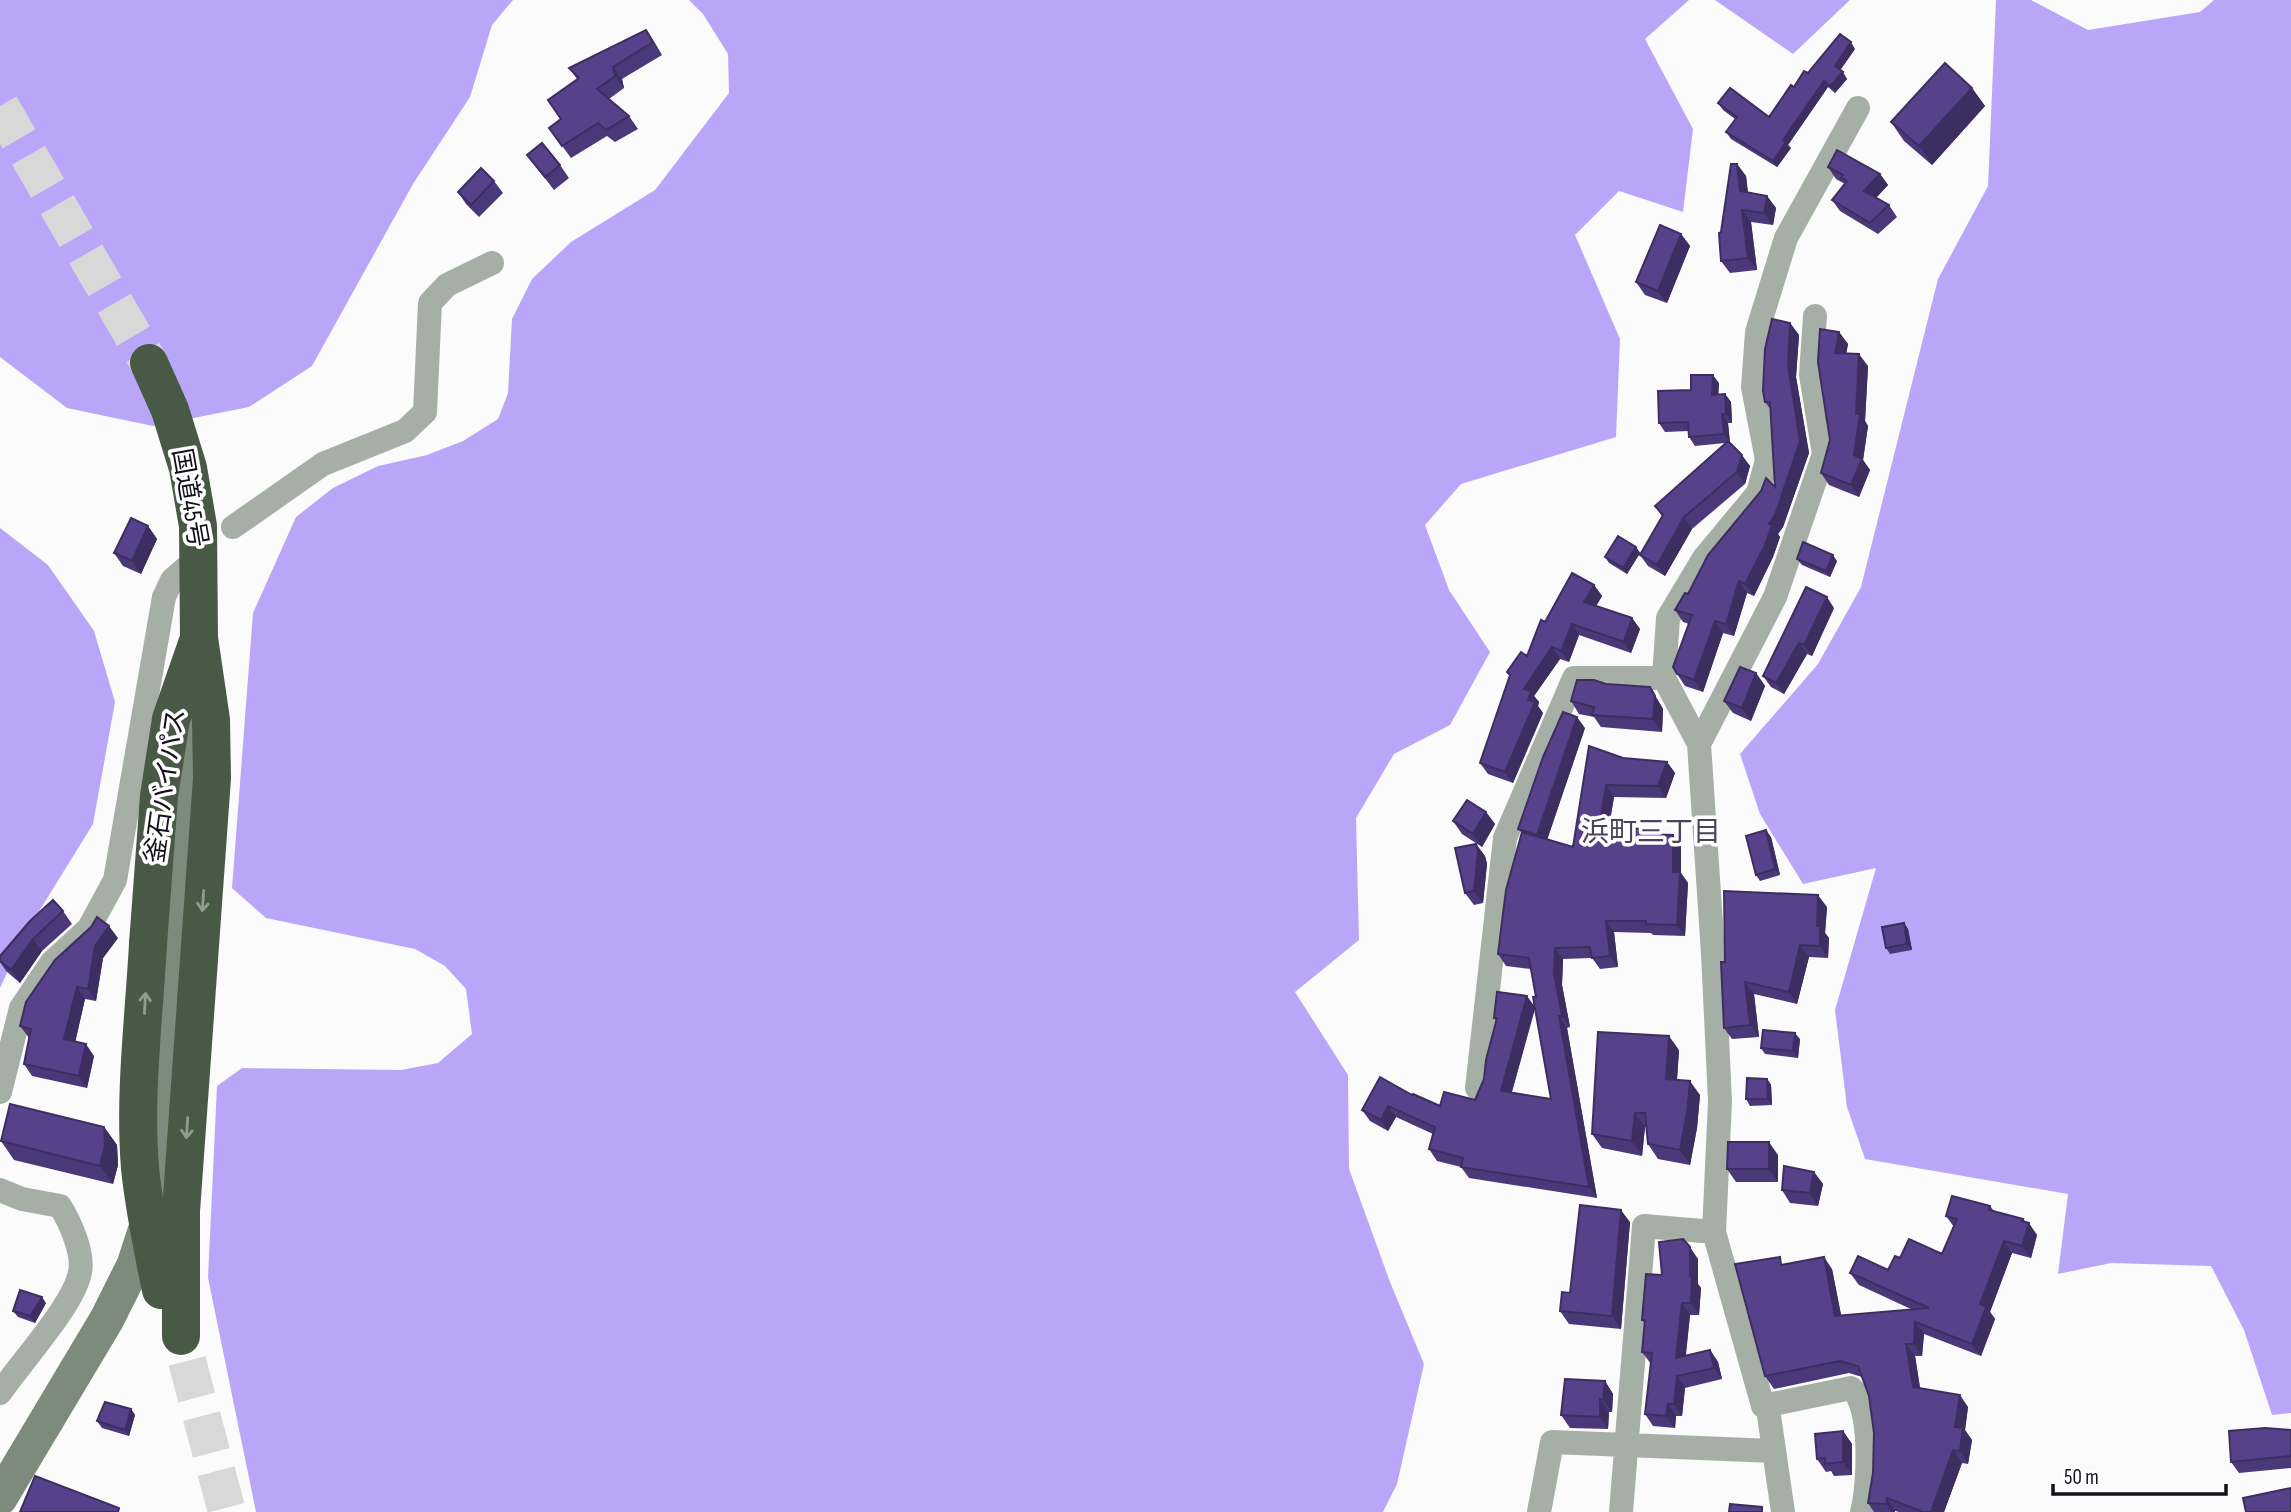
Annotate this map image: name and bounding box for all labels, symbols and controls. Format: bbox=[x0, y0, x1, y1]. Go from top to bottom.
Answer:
street label: 国道45号 bbox=[165, 446, 213, 550]
street label: 釜石バイパス bbox=[140, 707, 192, 865]
district label: 浜町三丁目 bbox=[1581, 816, 1721, 849]
one-way arrow bbox=[196, 890, 209, 912]
one-way arrow bbox=[138, 992, 151, 1015]
one-way arrow bbox=[180, 1117, 193, 1139]
scale bar bbox=[2053, 1452, 2226, 1496]
text: 50 m bbox=[2064, 1465, 2099, 1490]

